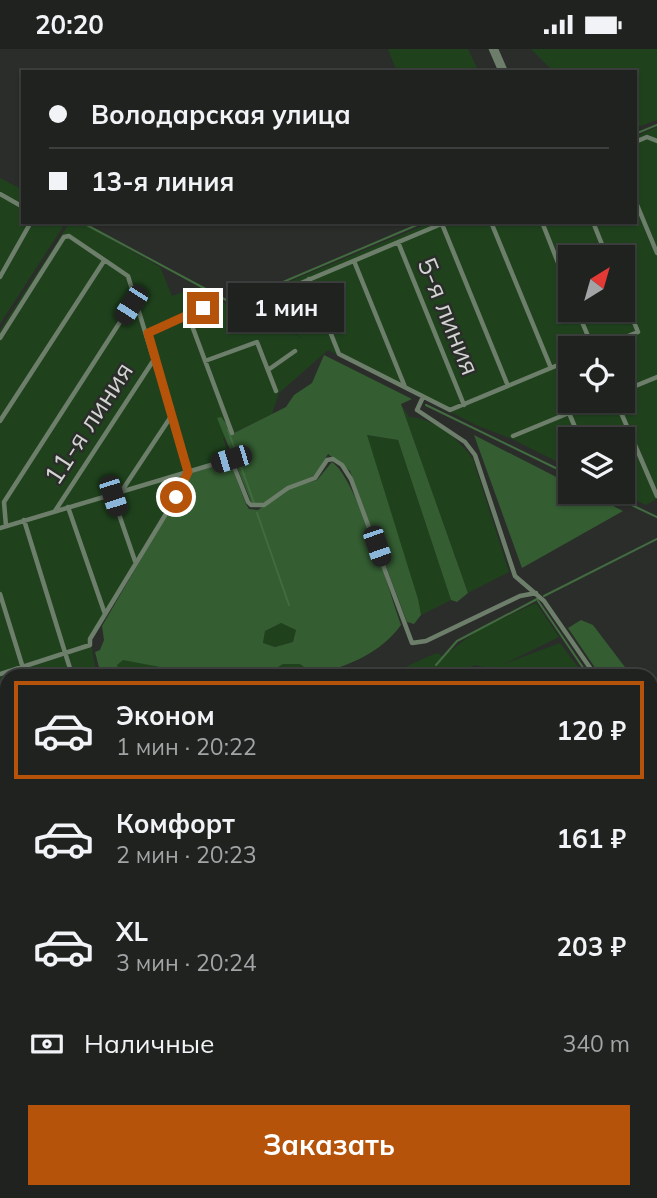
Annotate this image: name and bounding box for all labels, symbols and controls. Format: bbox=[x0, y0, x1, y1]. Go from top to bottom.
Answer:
text: 20:20 bbox=[35, 8, 104, 41]
text: Володарская улица bbox=[91, 98, 351, 131]
text: 13-я линия bbox=[91, 165, 234, 198]
north arrow bbox=[558, 245, 635, 322]
map controls bbox=[558, 245, 635, 504]
street label: 5-я линия bbox=[411, 252, 487, 380]
car bbox=[111, 282, 152, 328]
callout: 1 мин bbox=[228, 283, 343, 333]
route end bbox=[187, 292, 219, 324]
text: 1 мин bbox=[254, 293, 318, 322]
button: locate bbox=[558, 336, 635, 413]
street label: 11-я линия bbox=[36, 356, 140, 490]
button: layers bbox=[558, 427, 635, 504]
car bbox=[208, 443, 255, 475]
car bbox=[97, 473, 130, 519]
route start bbox=[160, 481, 192, 513]
car bbox=[361, 523, 394, 569]
icon: car bbox=[32, 699, 95, 762]
text: Эконом bbox=[116, 699, 215, 732]
text: 120 ₽ bbox=[556, 714, 626, 747]
text: 1 мин · 20:22 bbox=[116, 732, 256, 761]
icon: car bbox=[32, 807, 95, 870]
text: Комфорт bbox=[116, 807, 235, 840]
text: 161 ₽ bbox=[556, 822, 626, 855]
text: 2 мин · 20:23 bbox=[116, 840, 256, 869]
icon: car bbox=[32, 915, 95, 978]
text: XL bbox=[116, 915, 148, 948]
text: 203 ₽ bbox=[556, 930, 626, 963]
text: 3 мин · 20:24 bbox=[116, 948, 256, 977]
icon: cash bbox=[28, 1025, 66, 1063]
text: Наличные bbox=[84, 1027, 214, 1060]
text: 340 m bbox=[562, 1029, 630, 1058]
button: Заказать bbox=[28, 1105, 630, 1185]

